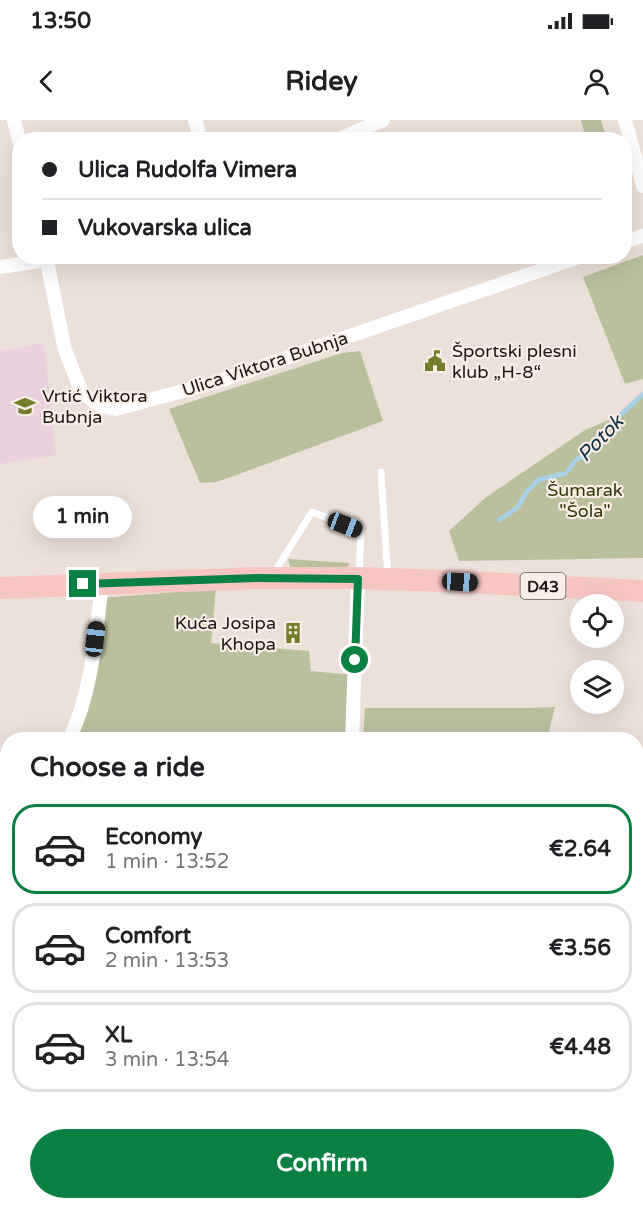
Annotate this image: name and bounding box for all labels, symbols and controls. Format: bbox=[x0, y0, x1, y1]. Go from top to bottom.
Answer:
text: 13:50 bbox=[30, 8, 91, 34]
icon: back bbox=[30, 65, 63, 98]
text: Ridey bbox=[285, 65, 358, 98]
icon: person bbox=[580, 65, 613, 98]
text: Ulica Rudolfa Vimera bbox=[78, 157, 297, 183]
text: Vukovarska ulica bbox=[78, 215, 252, 241]
street label: Ulica Viktora Bubnja bbox=[179, 327, 351, 401]
place label: Športski plesni klub „H-8“ bbox=[452, 340, 577, 383]
public building icon: Športski plesni klub „H-8“ bbox=[423, 349, 447, 373]
place label: Vrtić Viktora Bubnja bbox=[42, 385, 148, 428]
school or university icon: Vrtić Viktora Bubnja bbox=[13, 394, 37, 418]
water label: Potok bbox=[573, 409, 630, 467]
park label: Šumarak "Šola" bbox=[547, 479, 623, 522]
callout: 1 min bbox=[34, 497, 132, 539]
text: 1 min bbox=[56, 505, 109, 529]
car bbox=[325, 510, 365, 540]
route end bbox=[69, 570, 96, 597]
car bbox=[442, 572, 478, 592]
road number: D43 bbox=[520, 573, 566, 599]
map controls bbox=[570, 594, 624, 714]
button: locate bbox=[570, 594, 624, 648]
place label: Kuća Josipa Khopa bbox=[175, 612, 276, 655]
car bbox=[84, 620, 106, 658]
building icon: Kuća Josipa Khopa bbox=[281, 621, 305, 645]
route start bbox=[341, 646, 368, 673]
button: layers bbox=[570, 660, 624, 714]
text: Choose a ride bbox=[30, 751, 205, 784]
icon: car bbox=[33, 822, 87, 876]
text: Economy bbox=[105, 824, 202, 850]
text: €2.64 bbox=[549, 836, 611, 862]
text: 1 min · 13:52 bbox=[105, 850, 229, 874]
icon: car bbox=[33, 921, 87, 975]
text: Comfort bbox=[105, 923, 191, 949]
text: €3.56 bbox=[549, 935, 611, 961]
text: 2 min · 13:53 bbox=[105, 949, 229, 973]
icon: car bbox=[33, 1020, 87, 1074]
text: XL bbox=[105, 1022, 132, 1048]
text: €4.48 bbox=[549, 1034, 611, 1060]
text: 3 min · 13:54 bbox=[105, 1048, 229, 1072]
button: Confirm bbox=[30, 1129, 614, 1198]

